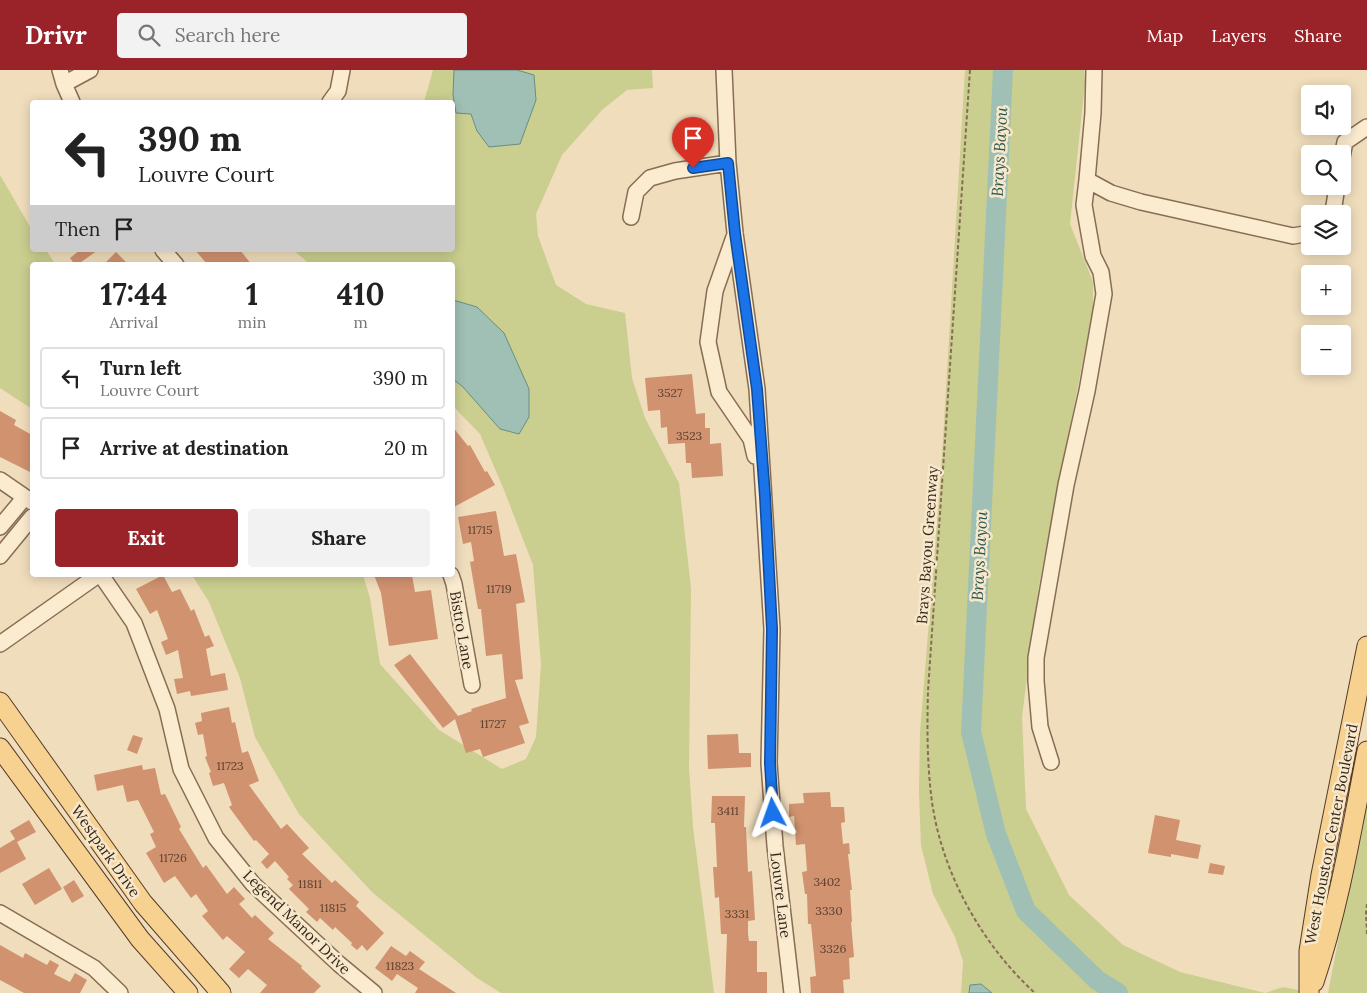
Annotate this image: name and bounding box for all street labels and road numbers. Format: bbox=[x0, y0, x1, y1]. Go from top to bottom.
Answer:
street label: Brays Bayou Greenway bbox=[912, 465, 942, 625]
street label: Bistro Lane bbox=[446, 589, 478, 671]
street label: West Houston Center Boulevard bbox=[1300, 722, 1362, 946]
street label: Westpark Drive bbox=[67, 801, 145, 901]
street label: Louvre Lane bbox=[766, 851, 796, 939]
street label: Legend Manor Drive bbox=[239, 866, 355, 978]

